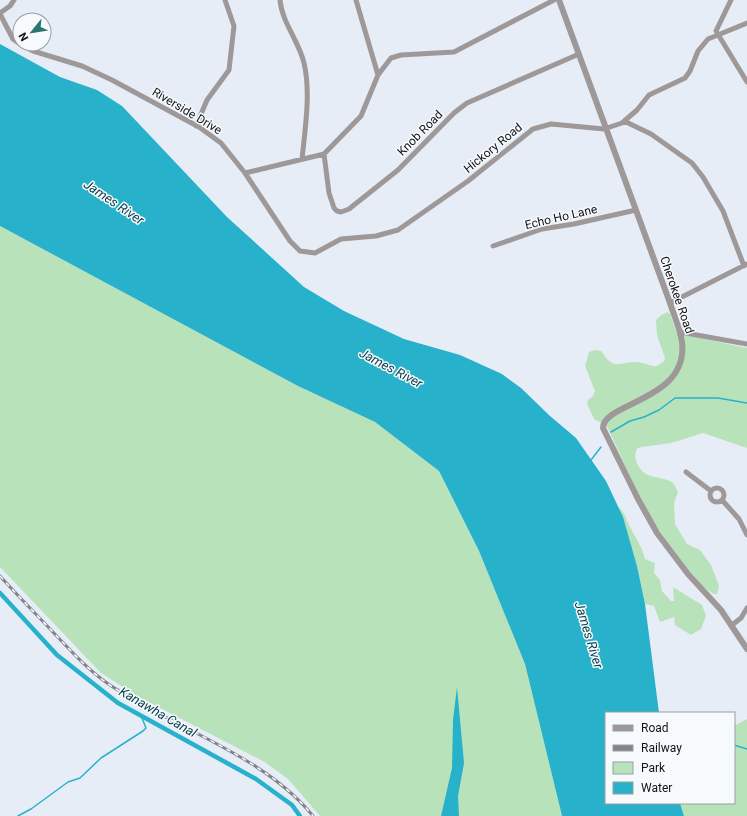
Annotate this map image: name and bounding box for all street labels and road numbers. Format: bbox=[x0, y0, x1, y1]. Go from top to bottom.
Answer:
street label: Riverside Drive bbox=[150, 85, 224, 137]
street label: Knob Road bbox=[394, 107, 446, 159]
street label: Hickory Road bbox=[461, 120, 525, 176]
street label: Echo Ho Lane bbox=[523, 202, 599, 232]
street label: Cherokee Road bbox=[657, 255, 697, 335]

